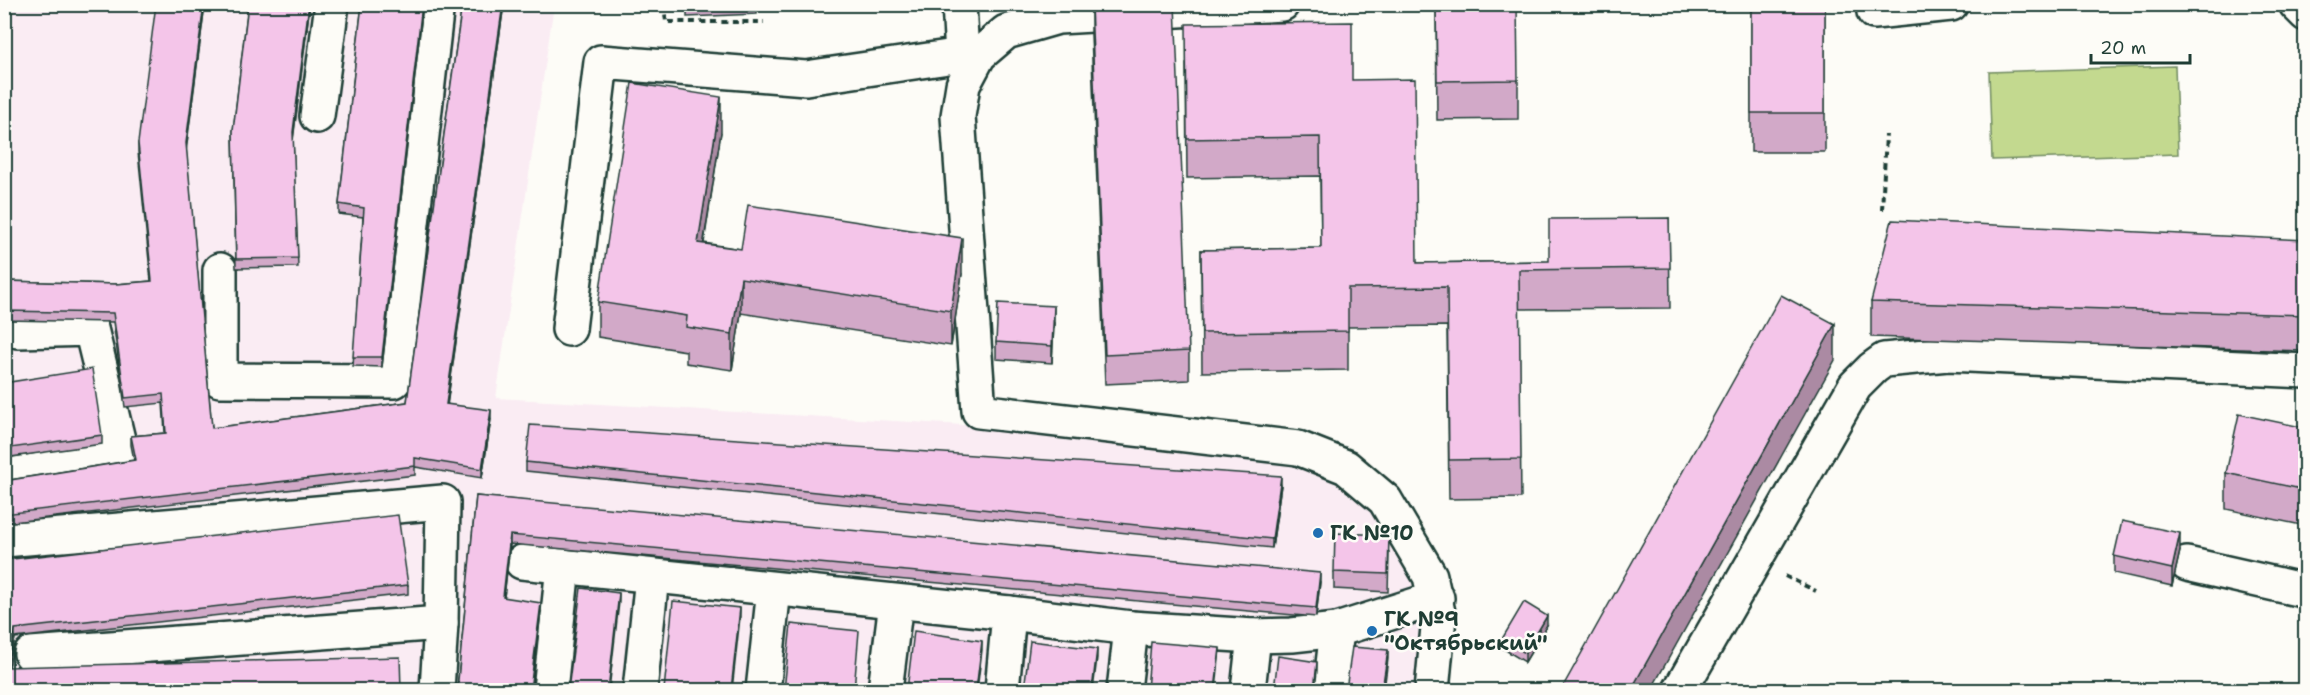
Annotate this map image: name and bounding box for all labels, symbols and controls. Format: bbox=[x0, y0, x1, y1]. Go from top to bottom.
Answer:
scale bar bbox=[2091, 27, 2190, 65]
text: 20 m bbox=[2100, 36, 2146, 60]
place label: ГК №10 bbox=[1330, 519, 1414, 547]
marker: ГК №10 bbox=[1311, 526, 1325, 540]
place label: ГК №9 "Октябрьский" bbox=[1384, 605, 1548, 657]
marker: ГК №9 "Октябрьский" bbox=[1365, 624, 1379, 638]

